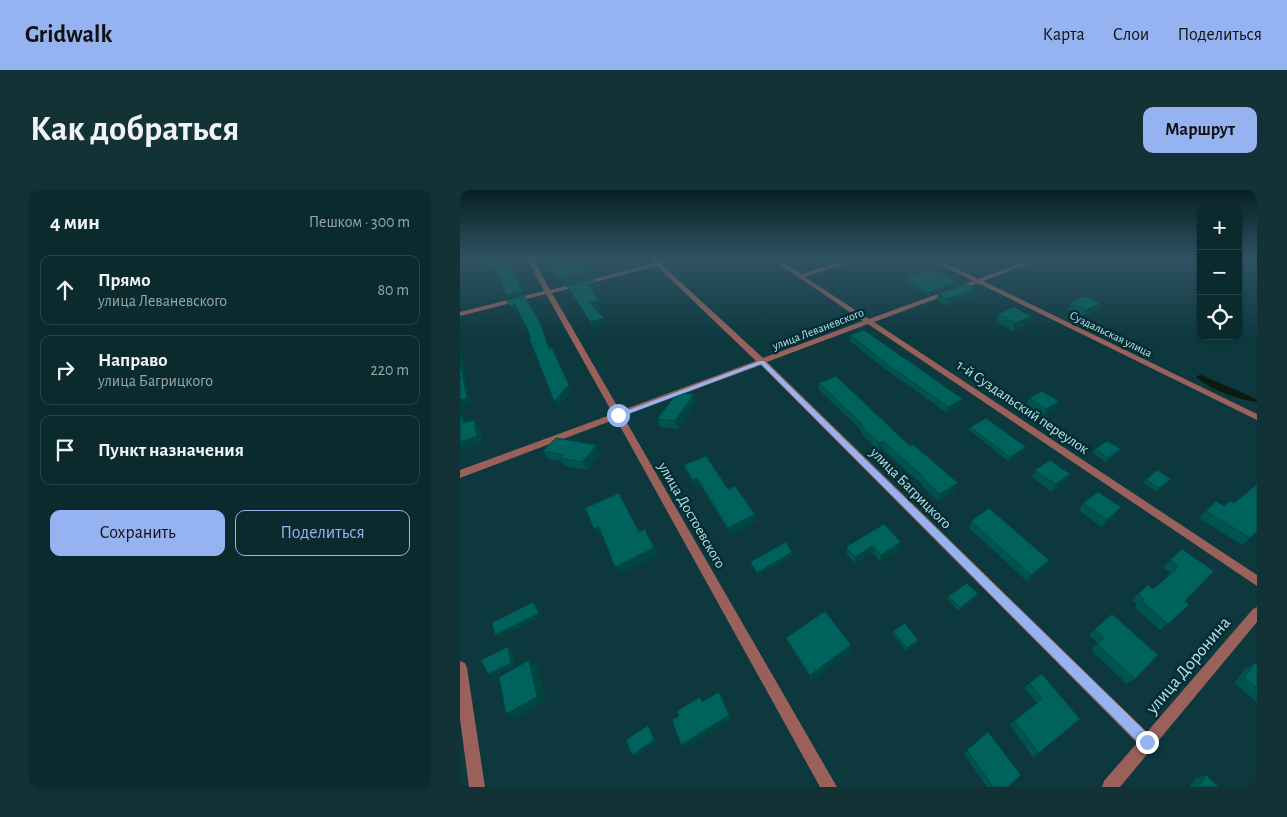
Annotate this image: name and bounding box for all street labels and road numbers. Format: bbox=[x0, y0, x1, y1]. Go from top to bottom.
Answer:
street label: улица Леваневского bbox=[770, 306, 866, 353]
street label: Суздальская улица bbox=[1067, 309, 1155, 360]
street label: 1-й Суздальский переулок bbox=[954, 358, 1092, 457]
street label: улица Багрицкого bbox=[867, 444, 954, 532]
street label: улица Достоевского bbox=[655, 459, 728, 571]
street label: улица Доронина bbox=[1142, 614, 1234, 718]

